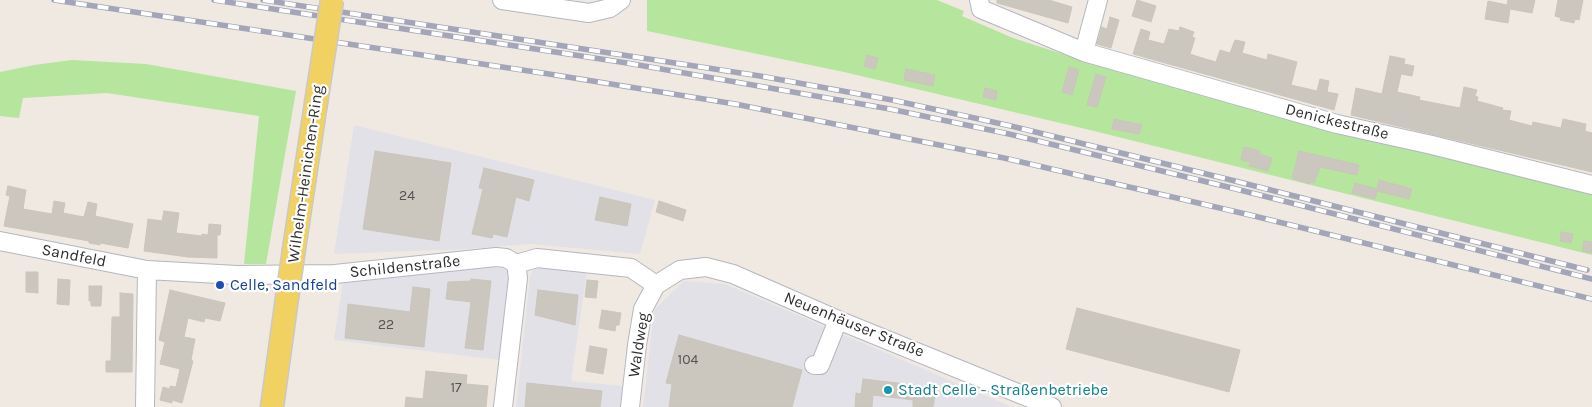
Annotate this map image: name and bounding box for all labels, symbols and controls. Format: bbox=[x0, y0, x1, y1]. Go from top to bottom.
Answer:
street label: Wilhelm-Heinichen-Ring bbox=[284, 84, 328, 264]
street label: Denickestraße bbox=[1283, 100, 1391, 144]
house number: 24 bbox=[399, 188, 415, 204]
street label: Sandfeld bbox=[40, 240, 108, 272]
street label: Schildenstraße bbox=[349, 252, 461, 282]
place label: Celle, Sandfeld bbox=[230, 275, 338, 295]
marker: Celle, Sandfeld bbox=[214, 279, 226, 291]
street label: Neuenhäuser Straße bbox=[781, 288, 927, 362]
street label: Waldweg bbox=[624, 311, 654, 379]
house number: 22 bbox=[378, 317, 394, 333]
house number: 104 bbox=[678, 352, 698, 368]
house number: 17 bbox=[450, 380, 462, 396]
place label: Stadt Celle - Straßenbetriebe bbox=[898, 380, 1108, 400]
marker: Stadt Celle - Straßenbetriebe bbox=[882, 384, 894, 396]

